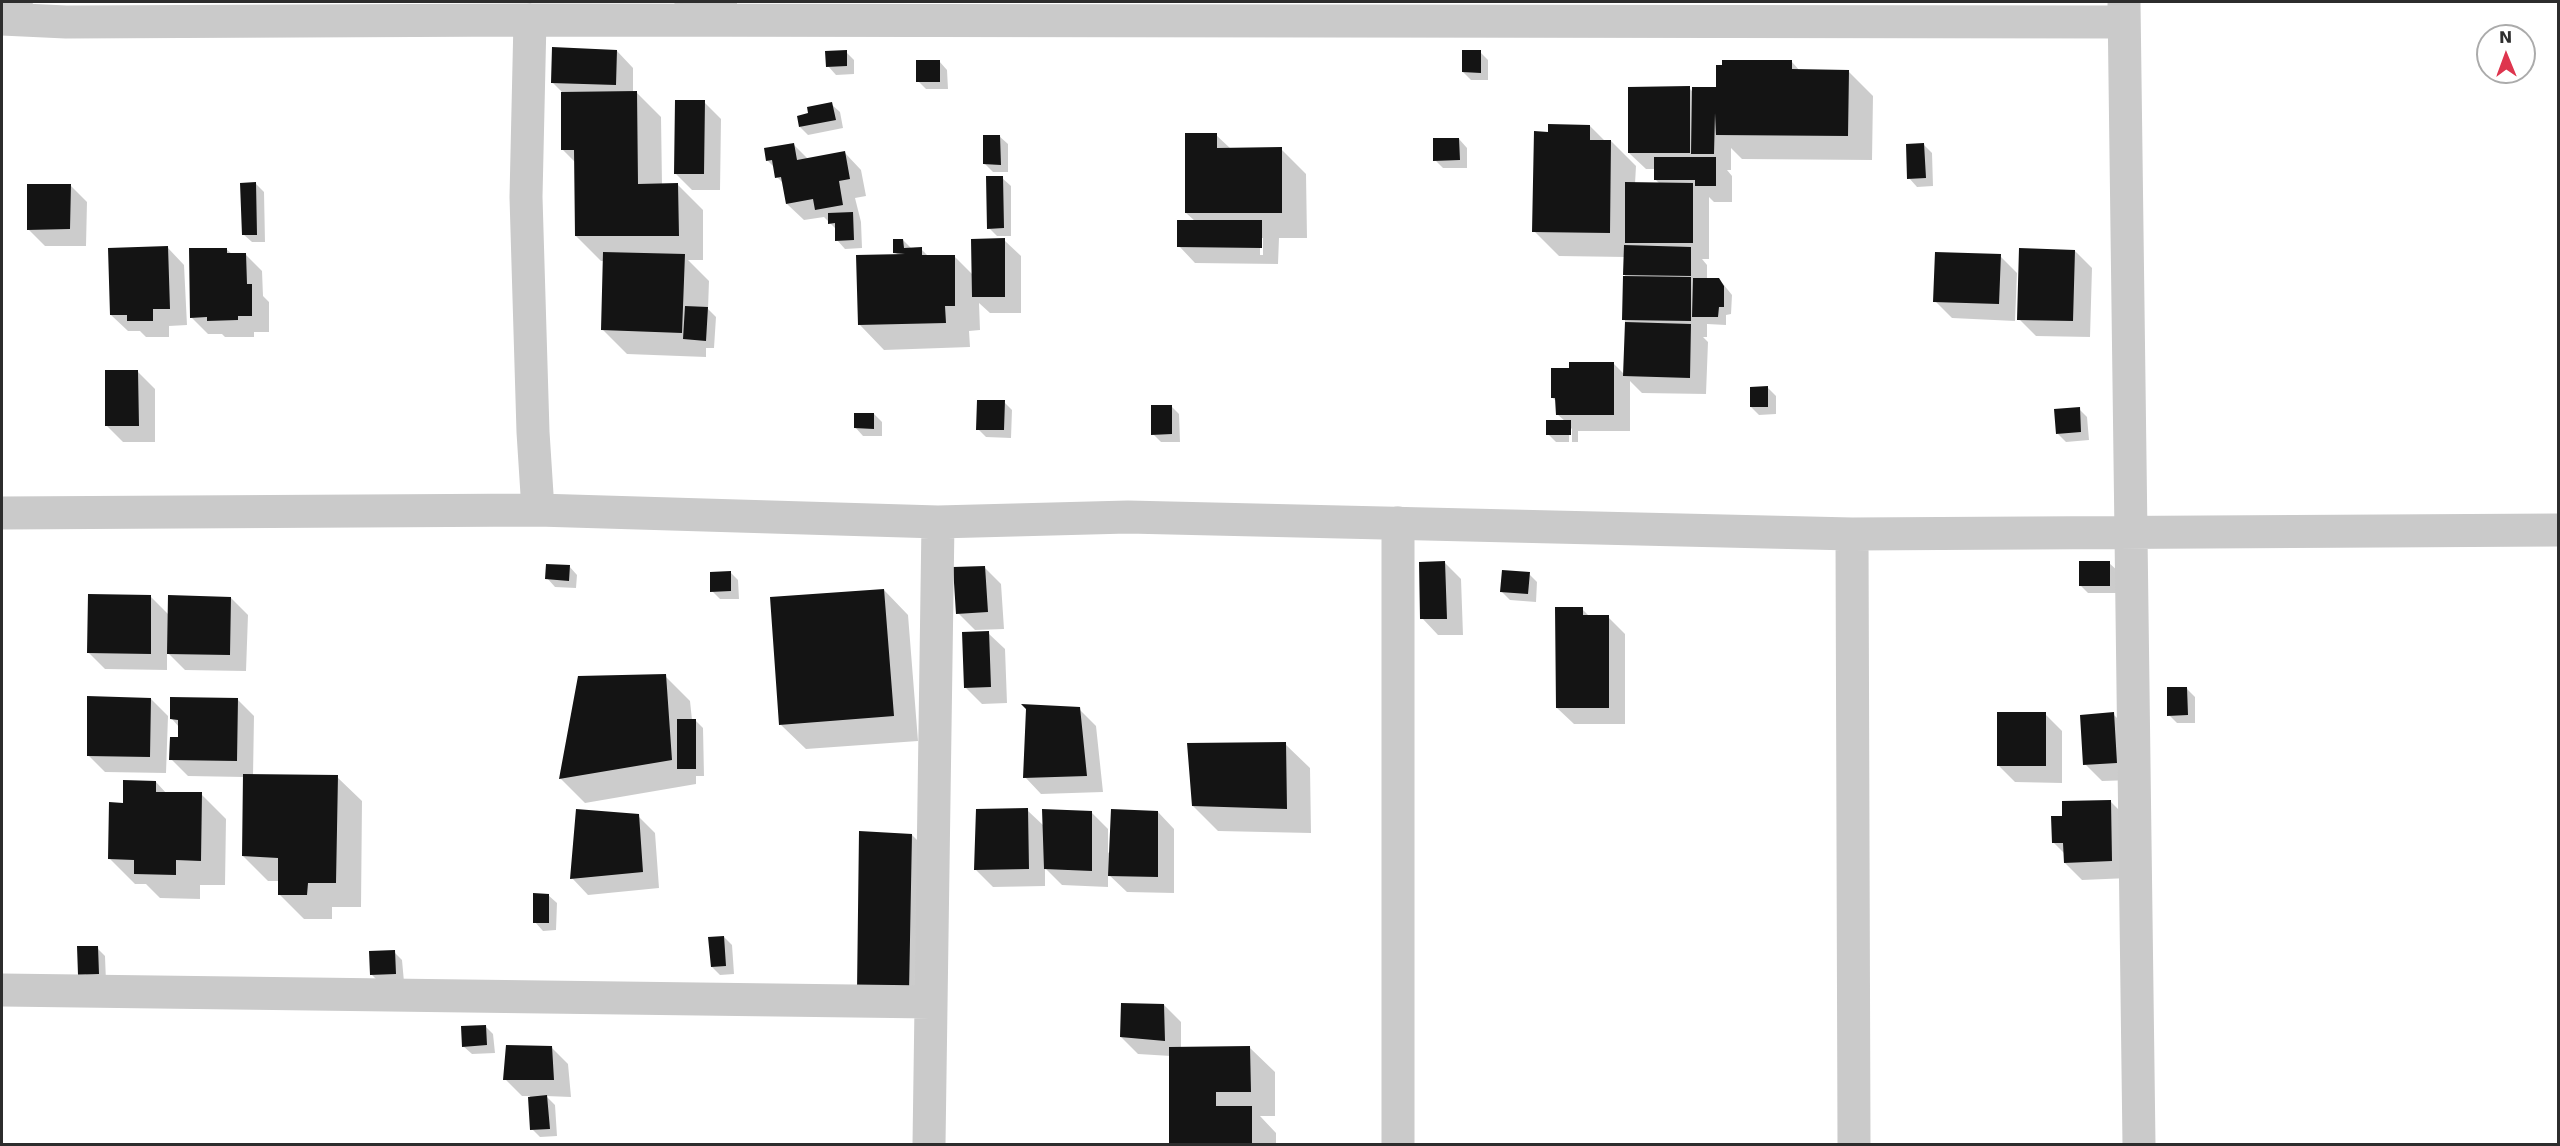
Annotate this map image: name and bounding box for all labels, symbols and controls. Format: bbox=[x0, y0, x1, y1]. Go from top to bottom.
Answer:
north arrow bbox=[2476, 24, 2536, 84]
text: N bbox=[2499, 28, 2513, 47]

